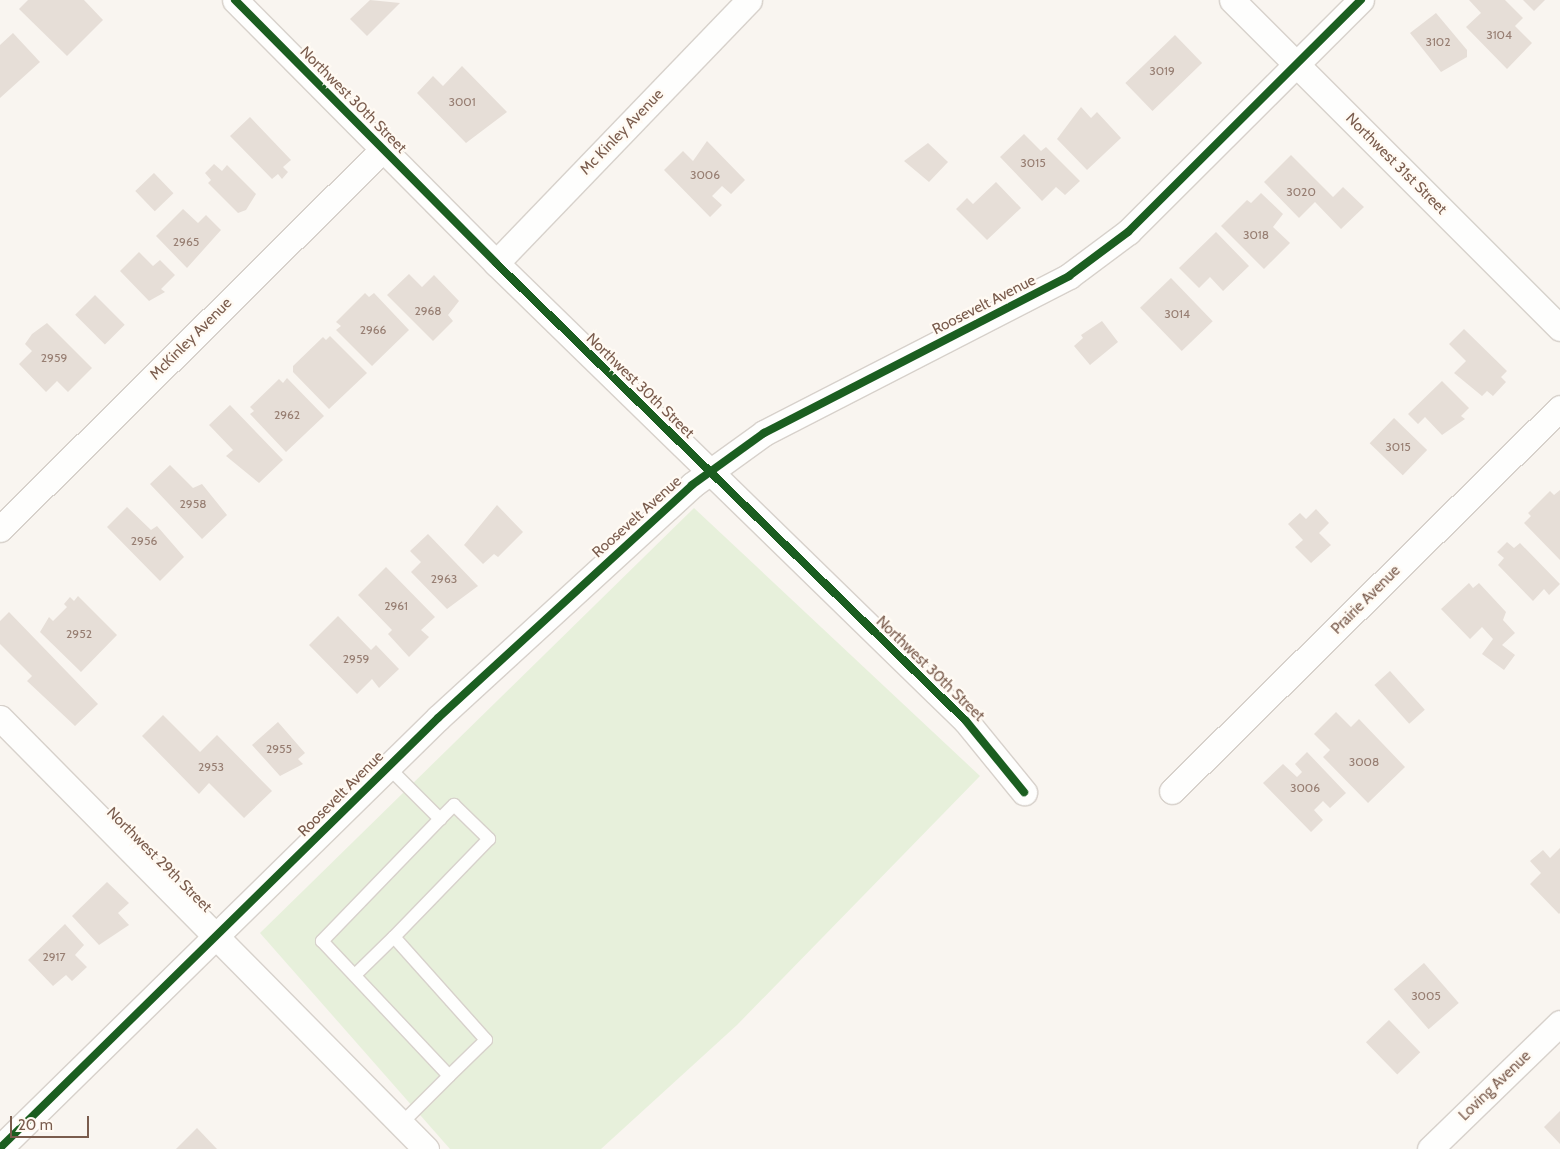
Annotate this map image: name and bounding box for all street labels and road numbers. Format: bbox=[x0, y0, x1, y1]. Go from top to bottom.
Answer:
street label: Northwest 30th Street bbox=[296, 43, 410, 157]
street label: Mc Kinley Avenue bbox=[577, 85, 667, 179]
street label: Northwest 31st Street bbox=[1342, 110, 1450, 218]
street label: Roosevelt Avenue bbox=[929, 271, 1039, 339]
street label: McKinley Avenue bbox=[146, 294, 236, 384]
street label: Northwest 30th Street bbox=[582, 330, 698, 442]
street label: Roosevelt Avenue bbox=[589, 472, 685, 562]
street label: Prairie Avenue bbox=[1328, 562, 1404, 638]
street label: Northwest 30th Street bbox=[872, 613, 988, 725]
street label: Roosevelt Avenue bbox=[295, 748, 387, 840]
street label: Northwest 29th Street bbox=[103, 804, 215, 916]
street label: Loving Avenue bbox=[1455, 1047, 1535, 1125]

